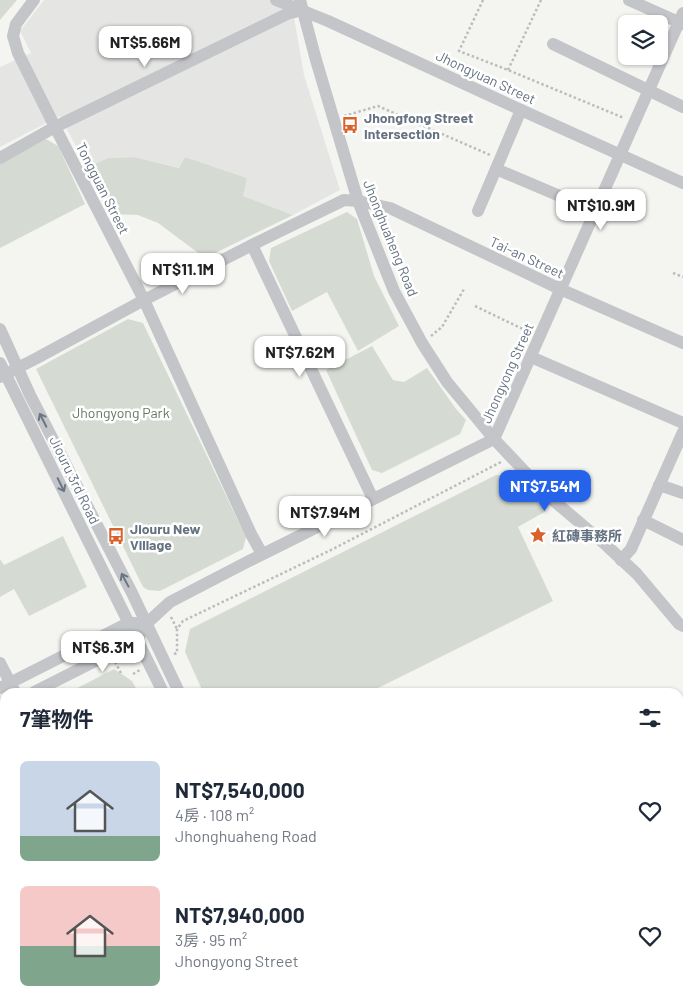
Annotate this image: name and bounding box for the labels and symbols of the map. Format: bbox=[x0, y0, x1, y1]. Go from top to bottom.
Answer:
pin: NT$5.66M bbox=[93, 26, 197, 68]
street label: Jhongyuan Street bbox=[434, 47, 538, 107]
place label: Jhongfong Street Intersection bbox=[364, 109, 473, 142]
bus stop icon: Jhongfong Street Intersection bbox=[340, 115, 360, 135]
street label: Tongguan Street bbox=[73, 139, 133, 237]
street label: Jhonghuaheng Road bbox=[360, 177, 422, 299]
pin: NT$10.9M bbox=[549, 188, 653, 231]
street label: Tai-an Street bbox=[487, 232, 567, 282]
pin: NT$11.1M bbox=[131, 252, 235, 295]
street label: Jhongyong Street bbox=[477, 320, 537, 426]
pin: NT$7.62M bbox=[248, 336, 352, 378]
park label: Jhongyong Park bbox=[72, 404, 170, 421]
one-way arrow bbox=[38, 413, 47, 428]
street label: Jiouru 3rd Road bbox=[46, 433, 104, 527]
pin: NT$7.54M bbox=[493, 470, 597, 512]
one-way arrow bbox=[56, 477, 66, 492]
pin: NT$7.94M bbox=[273, 496, 377, 538]
place label: Jiouru New Village bbox=[130, 520, 201, 553]
place icon: 紅磚事務所 bbox=[528, 525, 548, 545]
bus stop icon: Jiouru New Village bbox=[106, 526, 126, 546]
place label: 紅磚事務所 bbox=[552, 527, 622, 544]
one-way arrow bbox=[120, 573, 130, 588]
pin: NT$6.3M bbox=[57, 630, 149, 673]

